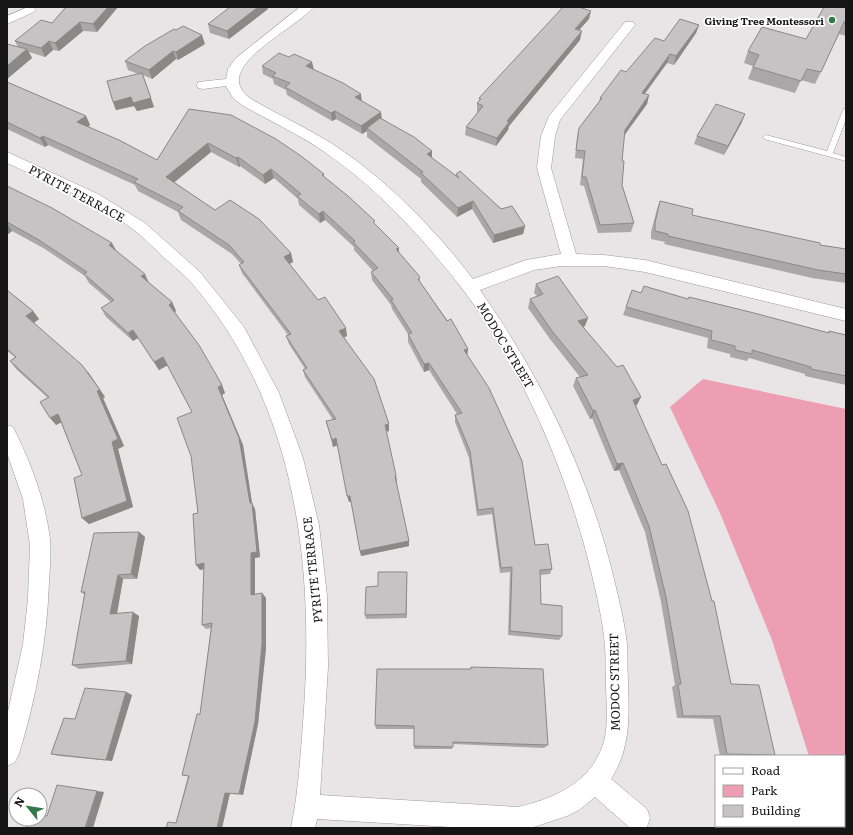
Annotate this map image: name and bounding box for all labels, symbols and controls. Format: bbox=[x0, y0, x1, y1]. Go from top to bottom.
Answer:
place label: Giving Tree Montessori bbox=[704, 13, 824, 28]
marker: Giving Tree Montessori bbox=[827, 15, 837, 25]
street label: PYRITE TERRACE bbox=[26, 160, 129, 226]
street label: MODOC STREET bbox=[473, 298, 539, 392]
street label: PYRITE TERRACE bbox=[297, 516, 327, 624]
street label: MODOC STREET bbox=[604, 633, 624, 731]
legend bbox=[715, 755, 845, 827]
text: Road bbox=[751, 761, 781, 779]
text: Park bbox=[751, 781, 778, 799]
north arrow bbox=[8, 787, 48, 827]
text: N bbox=[9, 794, 28, 809]
text: Building bbox=[751, 801, 801, 819]

